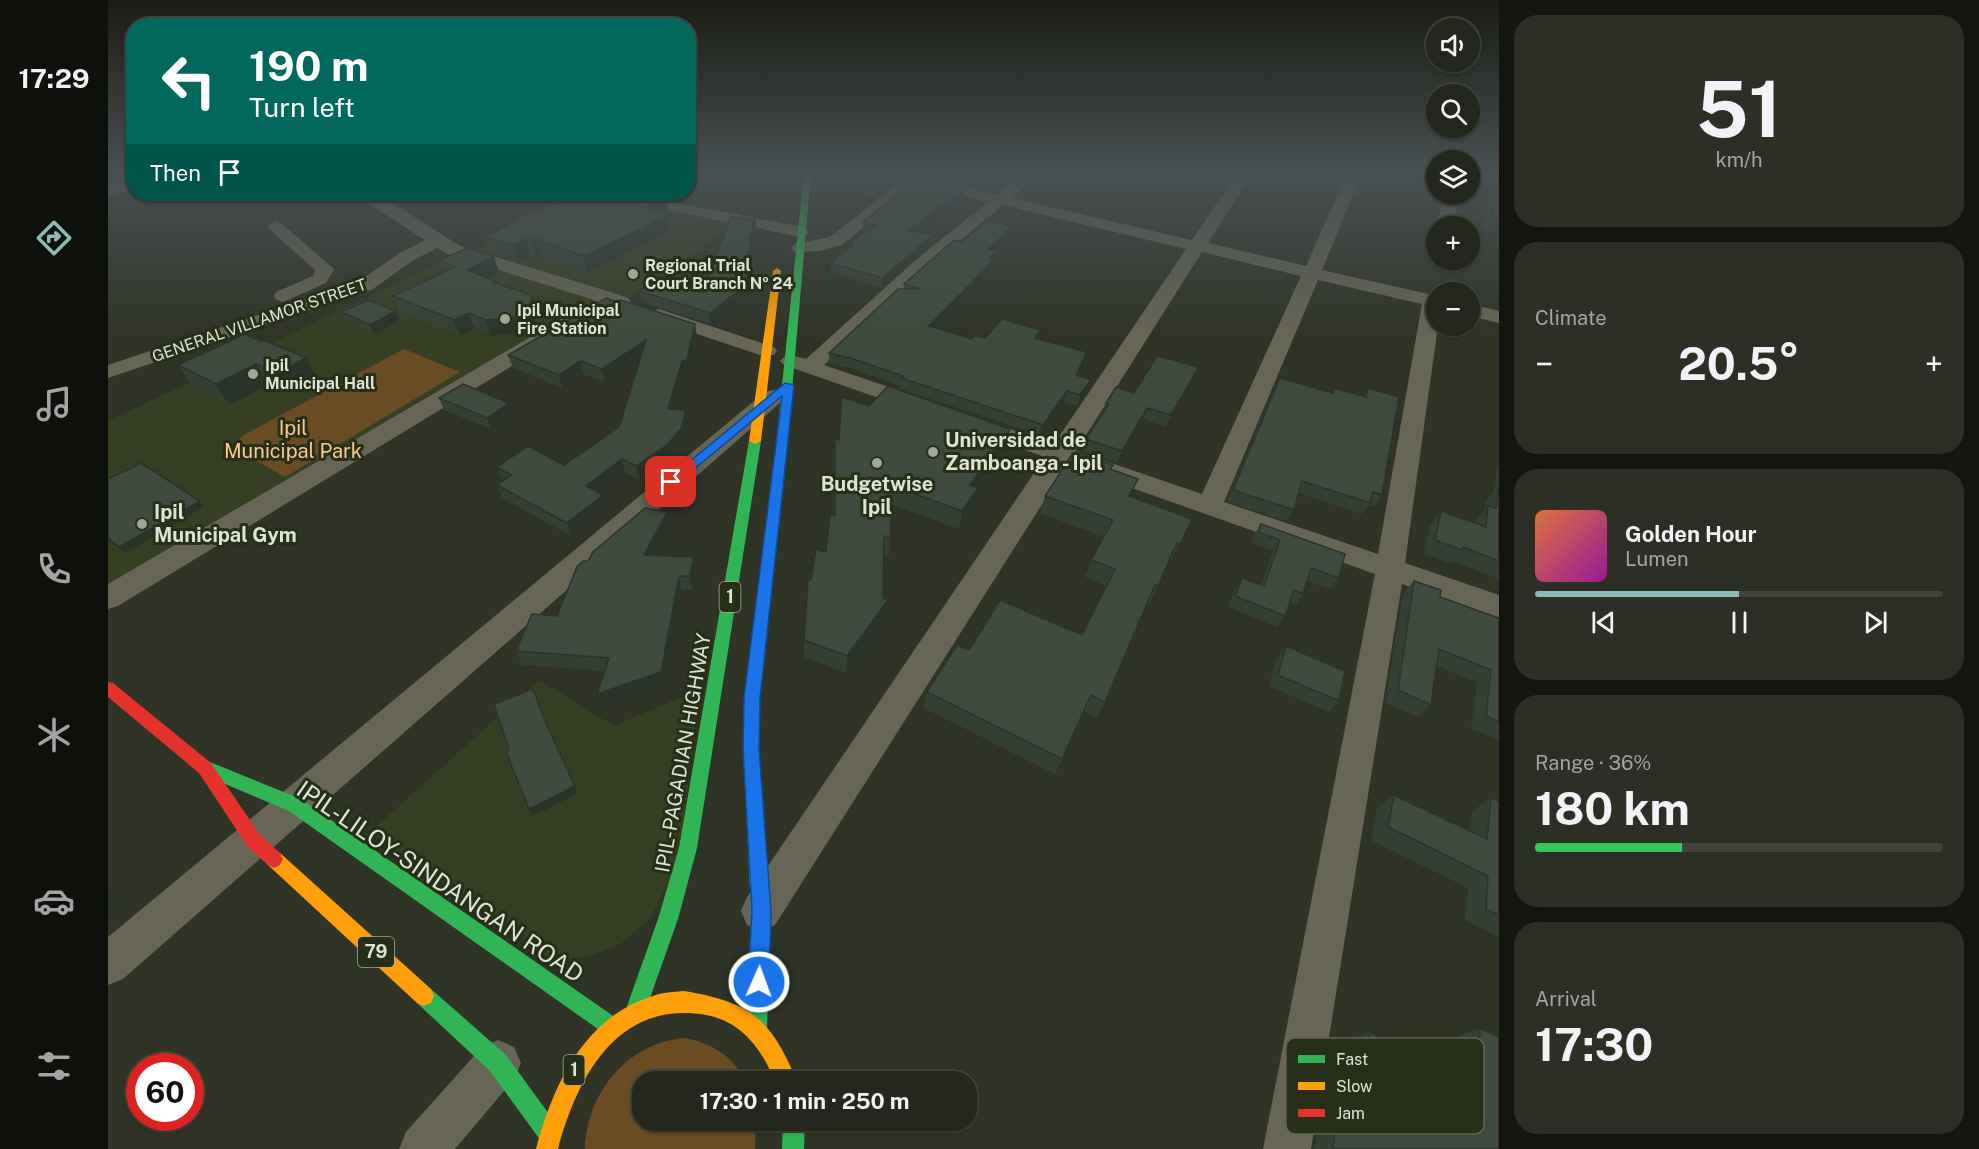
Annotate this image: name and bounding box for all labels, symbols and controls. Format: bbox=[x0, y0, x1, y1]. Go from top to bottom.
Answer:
map controls bbox=[1426, 18, 1480, 336]
button: sound bbox=[1426, 18, 1480, 72]
text: 190 m bbox=[249, 41, 369, 90]
icon: left bbox=[150, 42, 228, 120]
text: 17:29 bbox=[18, 62, 90, 94]
text: 51 bbox=[1696, 63, 1782, 155]
button: search bbox=[1426, 84, 1480, 138]
text: Turn left bbox=[249, 91, 355, 123]
text: km/h bbox=[1715, 148, 1763, 172]
button: layers bbox=[1426, 150, 1480, 204]
icon: arrive bbox=[213, 156, 246, 189]
text: Then bbox=[150, 160, 201, 186]
button: + bbox=[1426, 216, 1480, 270]
icon: directions bbox=[33, 217, 75, 259]
place label: Regional Trial Court Branch № 24 bbox=[645, 256, 793, 293]
marker: Regional Trial Court Branch № 24 bbox=[626, 267, 640, 281]
street label: GENERAL VILLAMOR STREET bbox=[150, 275, 369, 366]
button: − bbox=[1426, 282, 1480, 336]
place label: Ipil Municipal Fire Station bbox=[517, 301, 620, 338]
text: Climate bbox=[1535, 306, 1607, 330]
marker: Ipil Municipal Fire Station bbox=[498, 312, 512, 326]
text: 20.5° bbox=[1678, 337, 1800, 390]
text: − bbox=[1535, 345, 1553, 383]
text: + bbox=[1925, 345, 1943, 383]
place label: Ipil Municipal Hall bbox=[265, 356, 375, 393]
marker: Ipil Municipal Hall bbox=[246, 367, 260, 381]
icon: music bbox=[33, 383, 75, 425]
park label: Ipil Municipal Park bbox=[224, 416, 362, 463]
place label: Universidad de Zamboanga - Ipil bbox=[945, 428, 1103, 475]
marker: Universidad de Zamboanga - Ipil bbox=[926, 445, 940, 459]
pin bbox=[645, 456, 696, 507]
marker: Budgetwise Ipil bbox=[870, 456, 884, 470]
icon: arrive bbox=[654, 465, 687, 498]
place label: Budgetwise Ipil bbox=[821, 472, 933, 519]
place label: Ipil Municipal Gym bbox=[154, 500, 297, 547]
marker: Ipil Municipal Gym bbox=[135, 517, 149, 531]
text: Golden Hour bbox=[1625, 521, 1756, 547]
text: Lumen bbox=[1625, 547, 1689, 571]
icon: phone bbox=[33, 548, 75, 590]
road number: 1 bbox=[720, 582, 740, 612]
icon: previous bbox=[1587, 606, 1620, 639]
icon: pause bbox=[1723, 606, 1756, 639]
icon: next bbox=[1859, 606, 1892, 639]
street label: IPIL-PAGADIAN HIGHWAY bbox=[650, 632, 716, 874]
icon: climate bbox=[33, 714, 75, 756]
text: Range · 36% bbox=[1535, 751, 1651, 775]
street label: IPIL-LILOY-SINDANGAN ROAD bbox=[292, 775, 589, 988]
text: 180 km bbox=[1535, 782, 1690, 835]
icon: car bbox=[33, 880, 75, 922]
road number: 79 bbox=[358, 937, 394, 967]
position arrow bbox=[727, 950, 791, 1014]
text: Arrival bbox=[1535, 987, 1597, 1011]
text: 17:30 bbox=[1535, 1018, 1653, 1071]
legend bbox=[1286, 1038, 1484, 1134]
icon: filters bbox=[33, 1045, 75, 1087]
text: Fast bbox=[1336, 1050, 1368, 1069]
speed limit sign: 60 bbox=[126, 1053, 204, 1131]
road number: 1 bbox=[564, 1055, 584, 1085]
text: Slow bbox=[1336, 1077, 1373, 1096]
text: 17:30 · 1 min · 250 m bbox=[700, 1088, 909, 1114]
text: Jam bbox=[1336, 1104, 1365, 1123]

